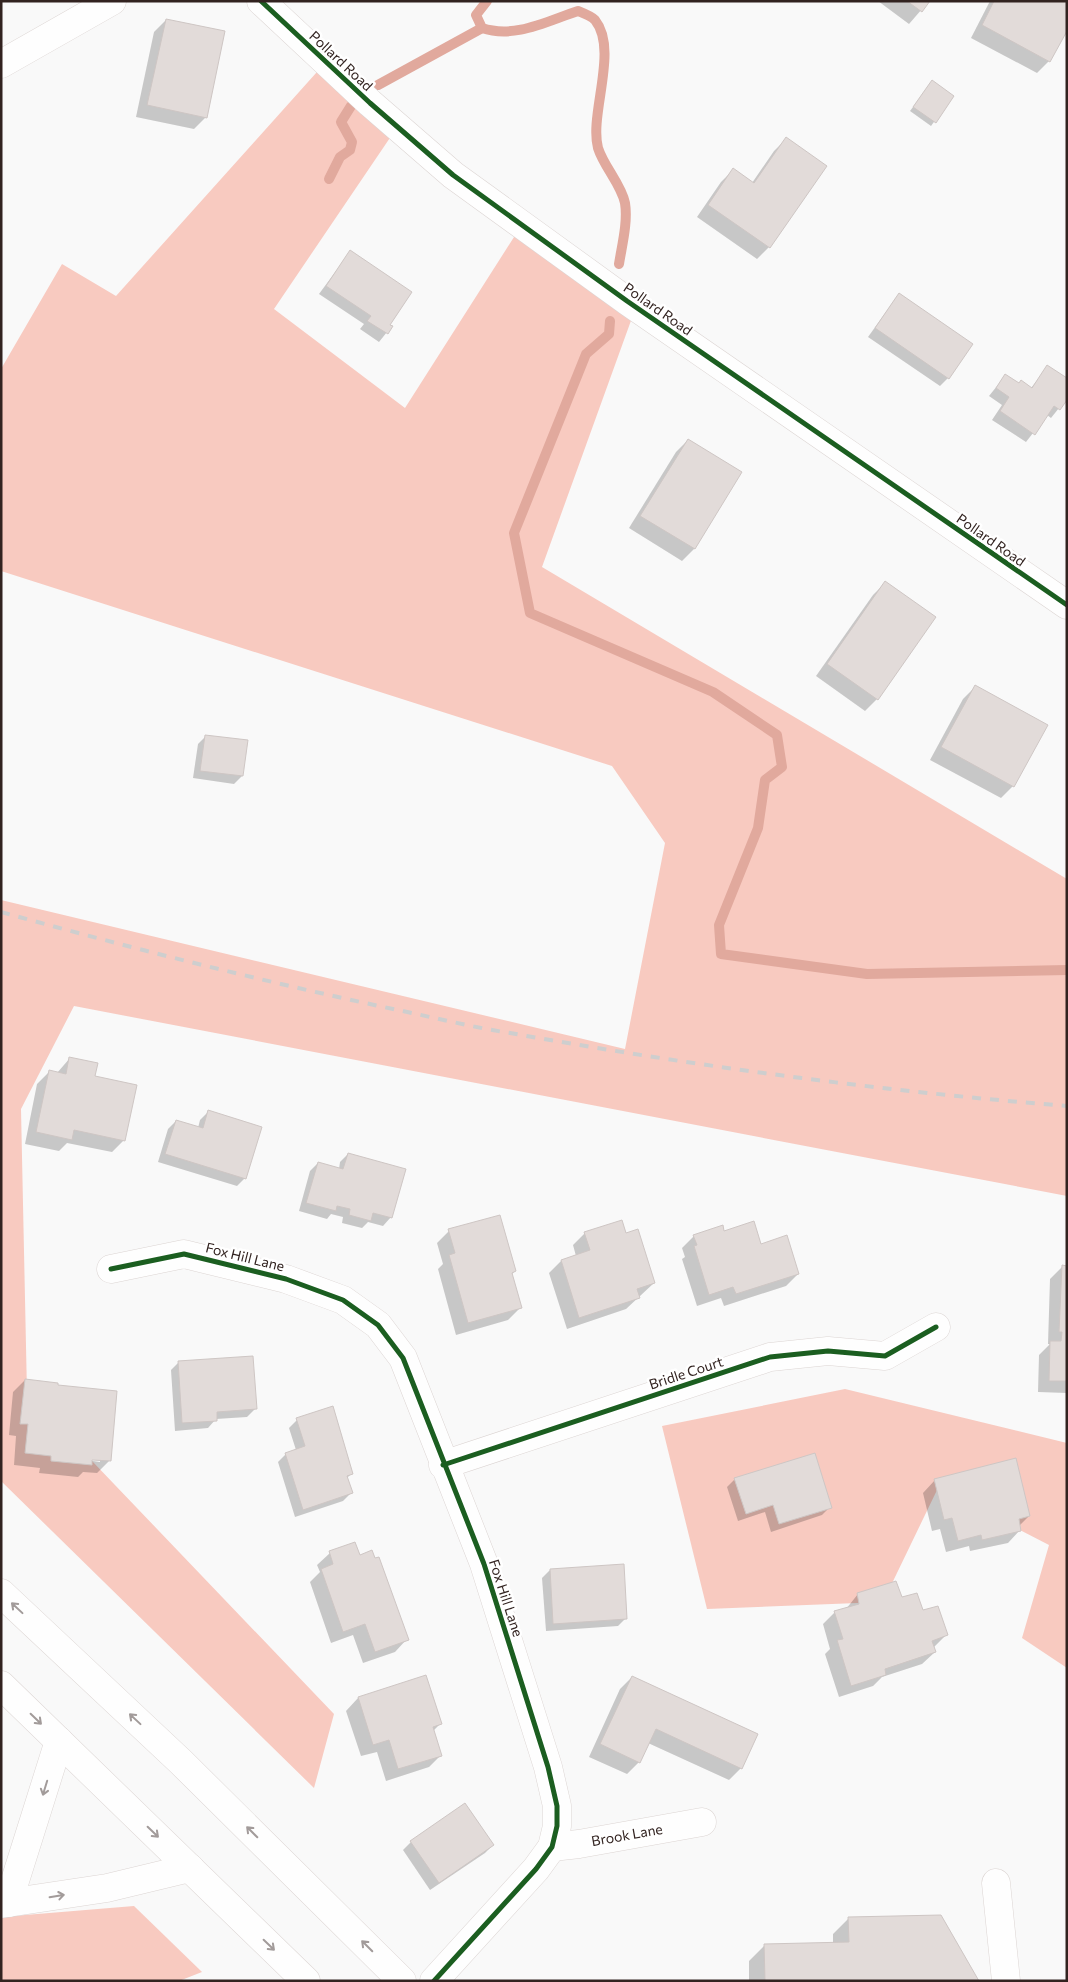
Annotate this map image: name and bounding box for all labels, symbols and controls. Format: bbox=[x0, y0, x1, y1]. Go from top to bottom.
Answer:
street label: Pollard Road bbox=[306, 27, 376, 94]
street label: Pollard Road bbox=[621, 279, 696, 339]
street label: Pollard Road bbox=[954, 510, 1029, 570]
street label: Fox Hill Lane bbox=[204, 1239, 286, 1275]
street label: Bridle Court bbox=[647, 1352, 725, 1393]
street label: Fox Hill Lane bbox=[486, 1557, 527, 1639]
one-way arrow bbox=[10, 1602, 23, 1614]
one-way arrow bbox=[30, 1713, 42, 1725]
one-way arrow bbox=[129, 1713, 141, 1725]
one-way arrow bbox=[39, 1780, 49, 1796]
street label: Brook Lane bbox=[590, 1820, 664, 1849]
one-way arrow bbox=[146, 1826, 159, 1838]
one-way arrow bbox=[245, 1826, 258, 1838]
one-way arrow bbox=[48, 1891, 64, 1901]
one-way arrow bbox=[263, 1939, 276, 1951]
one-way arrow bbox=[361, 1940, 373, 1953]

